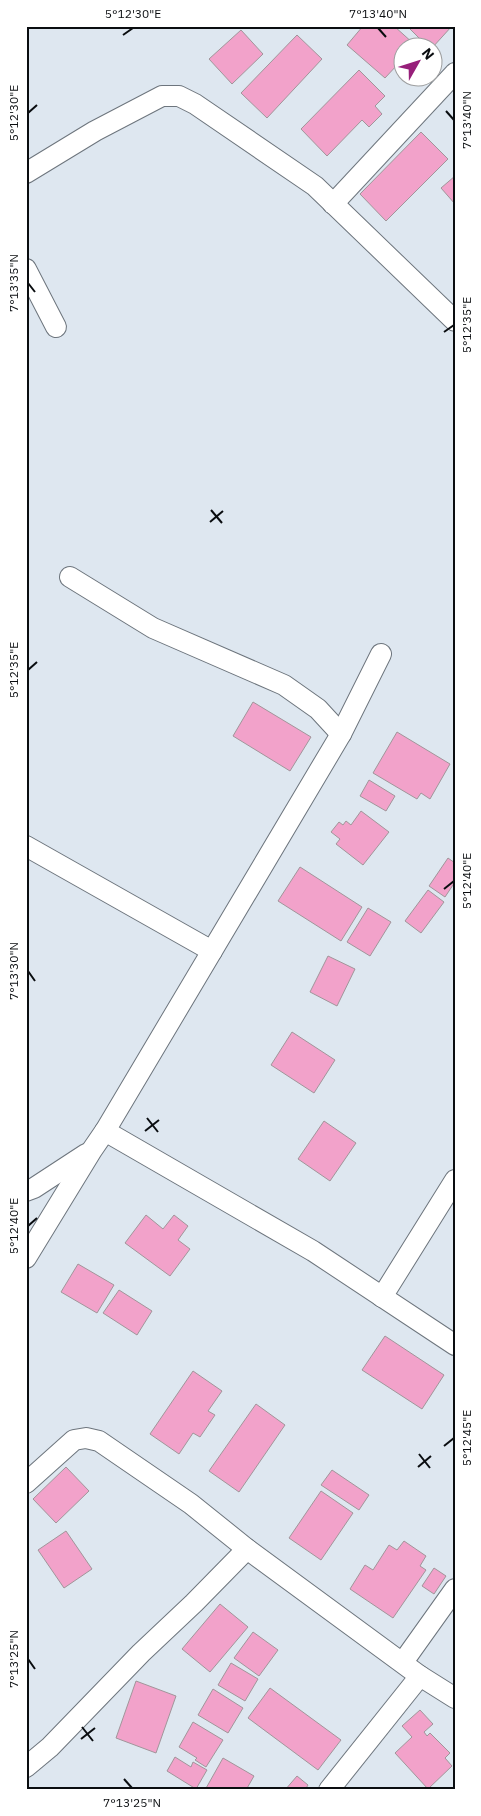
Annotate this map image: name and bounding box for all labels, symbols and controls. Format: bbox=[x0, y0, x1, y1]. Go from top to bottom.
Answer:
text: 5°12'30"E bbox=[105, 6, 161, 21]
text: 7°13'40"N bbox=[349, 6, 407, 21]
north arrow bbox=[394, 38, 444, 88]
text: N bbox=[418, 44, 438, 63]
text: 5°12'30"E bbox=[6, 85, 21, 141]
text: 7°13'40"N bbox=[459, 91, 474, 149]
text: 7°13'35"N bbox=[6, 254, 21, 312]
text: 5°12'35"E bbox=[459, 297, 474, 353]
text: 5°12'35"E bbox=[6, 642, 21, 698]
text: 5°12'40"E bbox=[459, 853, 474, 909]
text: 7°13'30"N bbox=[6, 942, 21, 1000]
text: 5°12'40"E bbox=[6, 1198, 21, 1254]
text: 5°12'45"E bbox=[459, 1410, 474, 1466]
text: 7°13'25"N bbox=[6, 1630, 21, 1688]
text: 7°13'25"N bbox=[103, 1795, 161, 1810]

